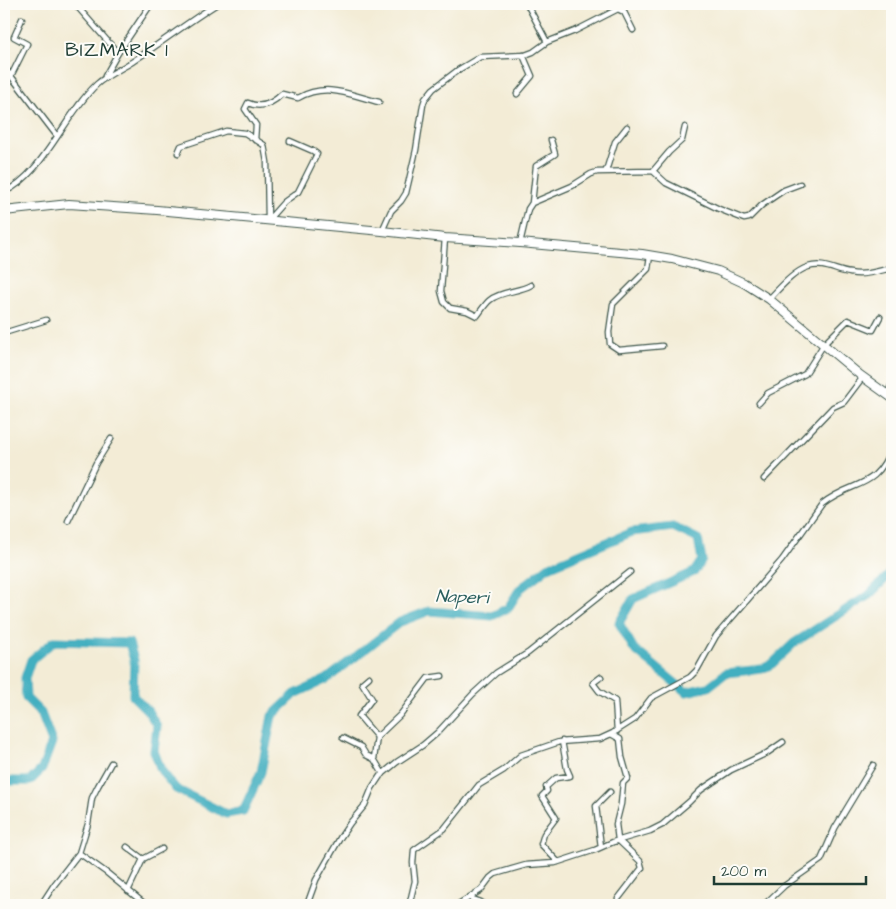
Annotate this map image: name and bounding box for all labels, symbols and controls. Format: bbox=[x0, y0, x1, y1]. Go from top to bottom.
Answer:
district label: BIZMARK 1 bbox=[65, 37, 169, 64]
water label: Naperi bbox=[435, 584, 491, 610]
scale bar bbox=[714, 854, 866, 886]
text: 200 m bbox=[721, 861, 767, 882]

